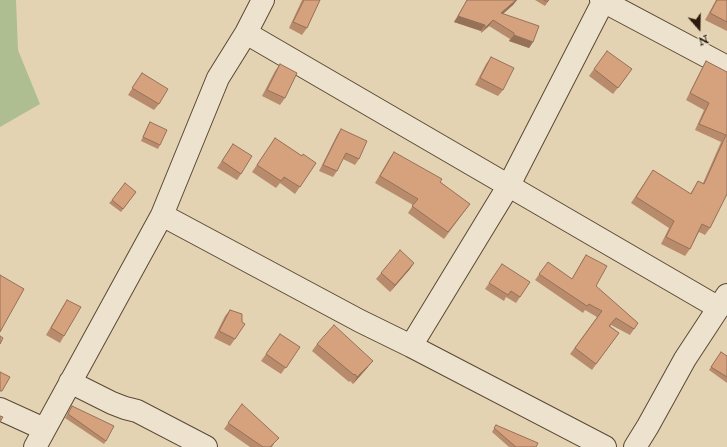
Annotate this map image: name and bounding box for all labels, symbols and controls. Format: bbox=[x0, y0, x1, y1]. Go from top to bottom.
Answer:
north arrow bbox=[679, 8, 719, 48]
text: N bbox=[696, 32, 710, 48]

